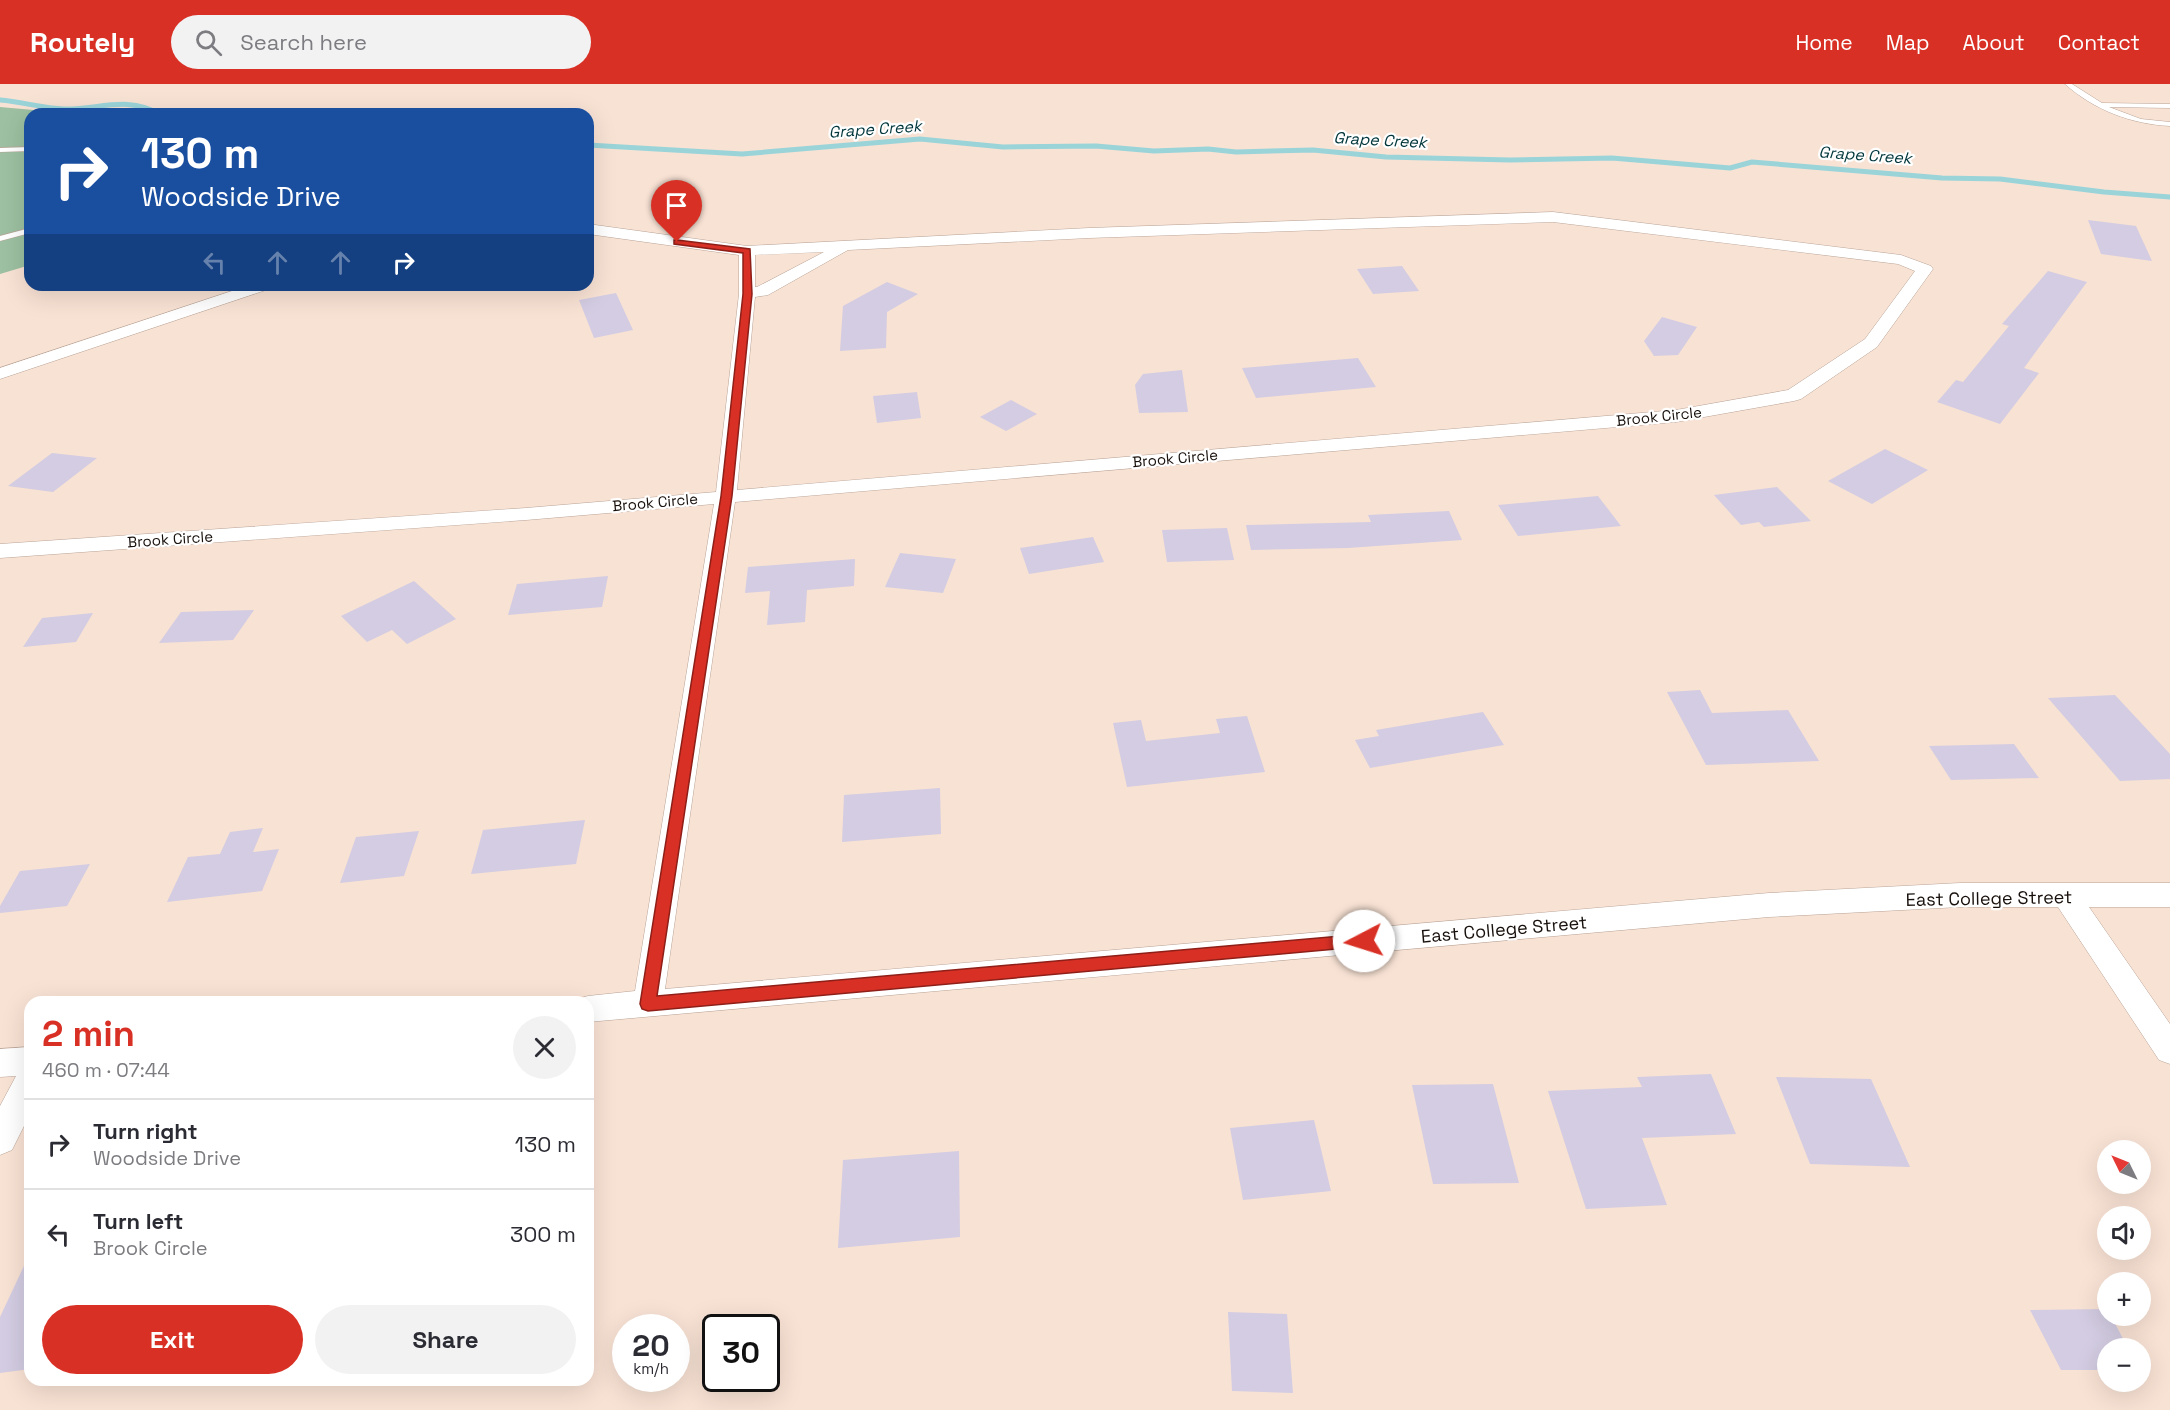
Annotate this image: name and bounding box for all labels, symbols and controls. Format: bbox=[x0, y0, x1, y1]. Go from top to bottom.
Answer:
search box bbox=[171, 15, 591, 69]
text: Routely bbox=[30, 24, 135, 60]
icon: search bbox=[192, 26, 225, 59]
text: Search here bbox=[240, 28, 367, 56]
text: Home bbox=[1795, 29, 1853, 56]
text: Map bbox=[1886, 29, 1930, 56]
text: About bbox=[1963, 29, 2025, 56]
text: Contact bbox=[2058, 29, 2140, 56]
water label: Grape Creek bbox=[828, 115, 924, 143]
text: 130 m bbox=[141, 127, 259, 180]
water label: Grape Creek bbox=[1333, 127, 1429, 153]
icon: right bbox=[42, 132, 120, 210]
water label: Grape Creek bbox=[1818, 141, 1914, 169]
text: Woodside Drive bbox=[141, 179, 341, 214]
pin bbox=[651, 180, 702, 242]
icon: arrive bbox=[660, 189, 693, 222]
icon: left bbox=[198, 246, 231, 279]
icon: ahead bbox=[261, 246, 294, 279]
icon: ahead bbox=[324, 246, 357, 279]
icon: right bbox=[387, 246, 420, 279]
street label: Brook Circle bbox=[1615, 402, 1703, 430]
street label: Brook Circle bbox=[1131, 445, 1219, 471]
street label: Brook Circle bbox=[611, 489, 699, 515]
street label: Brook Circle bbox=[126, 527, 214, 551]
street label: East College Street bbox=[1906, 885, 2072, 911]
position arrow bbox=[1332, 909, 1396, 973]
street label: East College Street bbox=[1420, 910, 1588, 948]
text: 2 min bbox=[42, 1011, 135, 1057]
button: close bbox=[513, 1016, 576, 1079]
text: 460 m · 07:44 bbox=[42, 1057, 170, 1083]
text: Turn right bbox=[93, 1117, 198, 1145]
icon: right bbox=[42, 1128, 75, 1161]
text: 130 m bbox=[515, 1130, 576, 1158]
north arrow bbox=[2097, 1140, 2151, 1194]
map controls bbox=[2097, 1140, 2151, 1392]
text: Woodside Drive bbox=[93, 1145, 241, 1171]
button: sound bbox=[2097, 1206, 2151, 1260]
text: Turn left bbox=[93, 1207, 183, 1235]
icon: left bbox=[42, 1218, 75, 1251]
text: 300 m bbox=[510, 1220, 576, 1248]
text: Brook Circle bbox=[93, 1235, 208, 1261]
button: + bbox=[2097, 1272, 2151, 1326]
button: Exit bbox=[42, 1305, 303, 1374]
button: Share bbox=[315, 1305, 576, 1374]
speed limit sign: 30 bbox=[702, 1314, 780, 1392]
text: 20 bbox=[632, 1326, 670, 1365]
button: − bbox=[2097, 1338, 2151, 1392]
text: km/h bbox=[633, 1359, 669, 1378]

